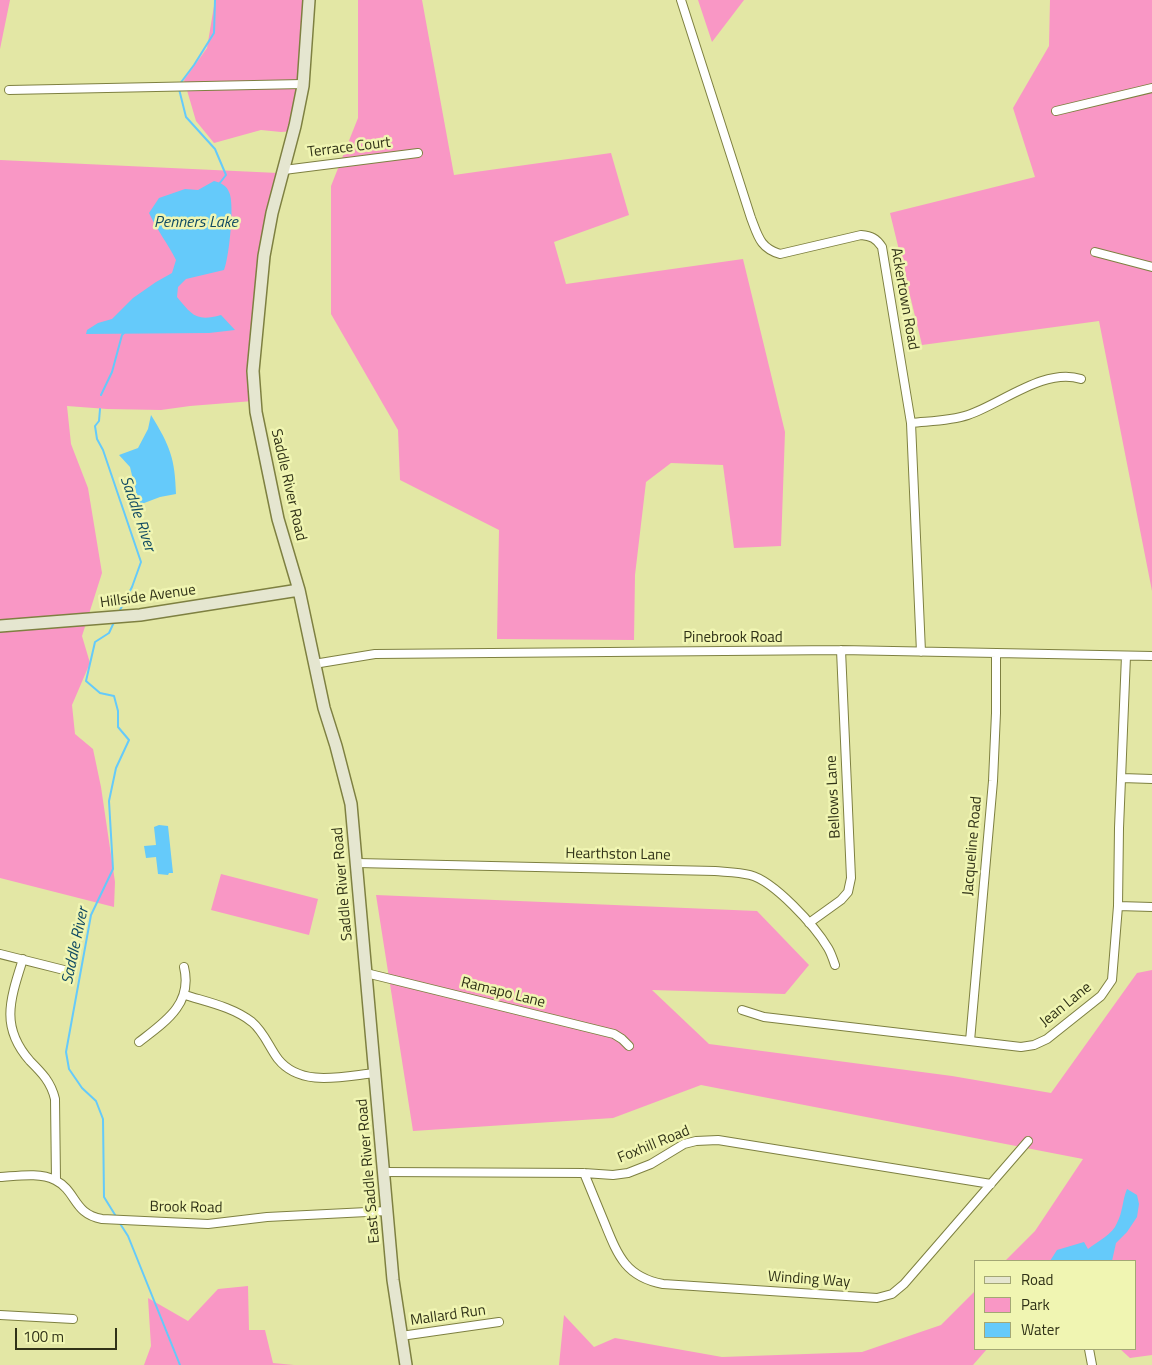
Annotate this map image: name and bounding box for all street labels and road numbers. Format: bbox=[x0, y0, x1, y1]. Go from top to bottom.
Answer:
street label: Terrace Court bbox=[306, 134, 392, 162]
street label: Ackertown Road bbox=[886, 246, 922, 352]
street label: Saddle River Road bbox=[266, 427, 310, 543]
street label: Hillside Avenue bbox=[99, 581, 197, 613]
street label: Pinebrook Road bbox=[683, 629, 783, 647]
street label: Bellows Lane bbox=[823, 755, 845, 839]
street label: Jacqueline Road bbox=[960, 795, 986, 897]
street label: Saddle River Road bbox=[329, 826, 357, 942]
street label: Hearthston Lane bbox=[565, 845, 671, 865]
street label: Ramapo Lane bbox=[459, 974, 547, 1012]
street label: Jean Lane bbox=[1037, 979, 1095, 1031]
street label: East Saddle River Road bbox=[354, 1098, 384, 1244]
street label: Foxhill Road bbox=[615, 1122, 693, 1168]
street label: Brook Road bbox=[149, 1198, 223, 1218]
street label: Winding Way bbox=[767, 1268, 851, 1292]
street label: Mallard Run bbox=[409, 1302, 487, 1330]

